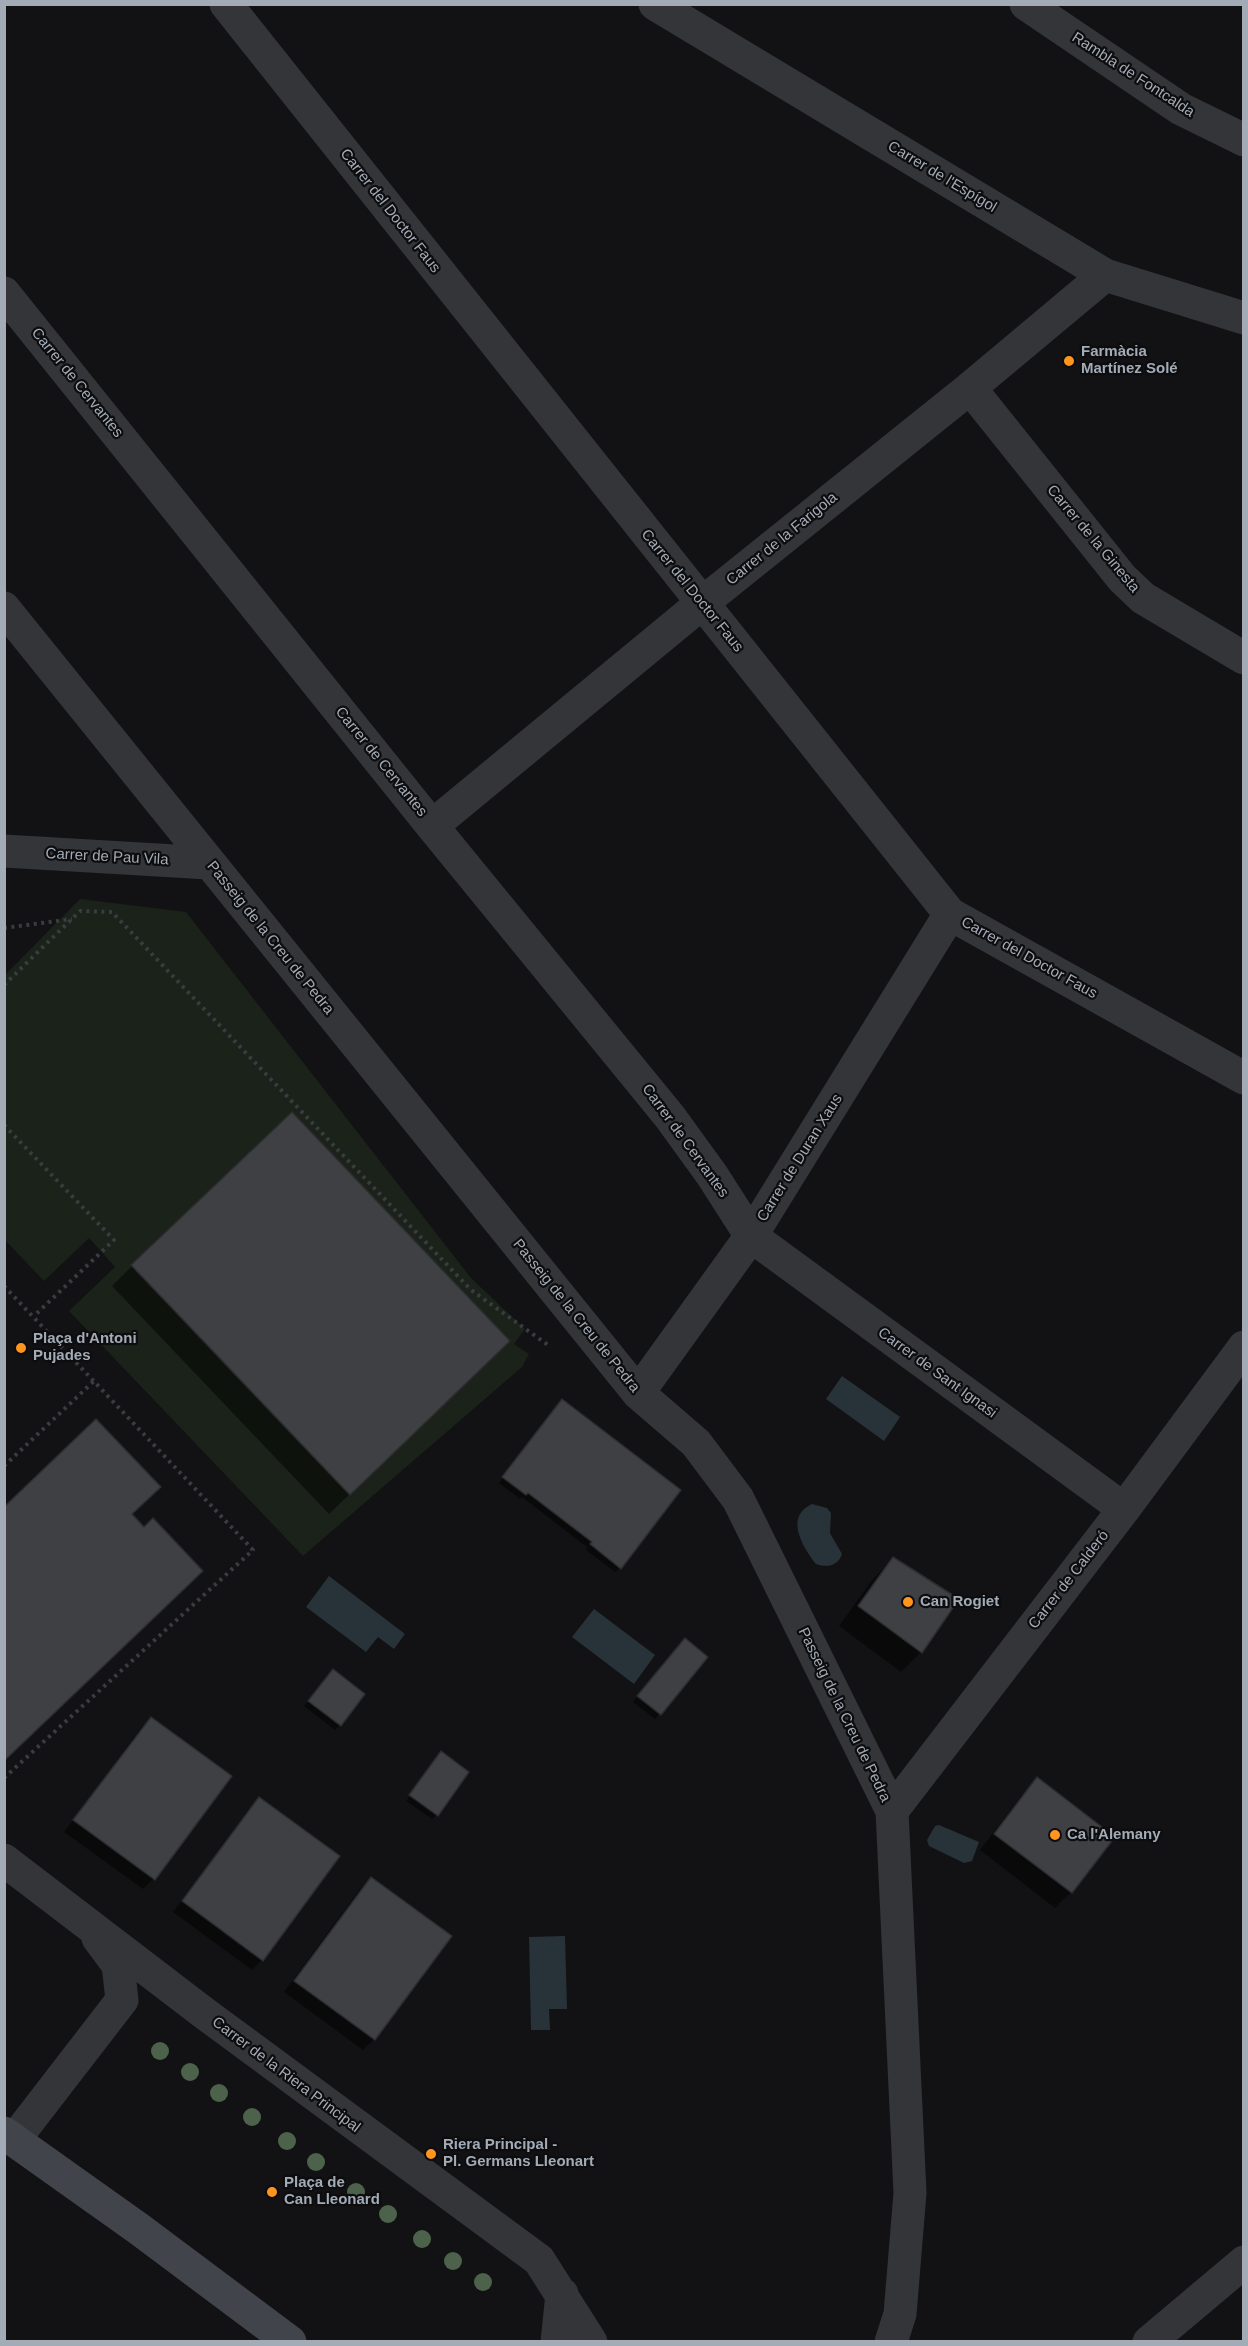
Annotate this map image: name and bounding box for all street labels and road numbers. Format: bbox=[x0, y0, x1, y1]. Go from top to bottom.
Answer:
street label: Rambla de Fontcalda bbox=[1068, 29, 1198, 121]
street label: Carrer de l'Espígol bbox=[884, 137, 1000, 217]
street label: Carrer del Doctor Faus bbox=[336, 145, 444, 277]
street label: Carrer de Cervantes bbox=[27, 325, 127, 441]
street label: Carrer de la Ginesta bbox=[1043, 481, 1143, 597]
street label: Carrer de la Farigola bbox=[723, 489, 841, 589]
street label: Carrer del Doctor Faus bbox=[637, 526, 747, 656]
street label: Carrer de Cervantes bbox=[331, 704, 431, 820]
street label: Carrer de Pau Vila bbox=[45, 845, 169, 869]
street label: Passeig de la Creu de Pedra bbox=[203, 858, 337, 1018]
street label: Carrer del Doctor Faus bbox=[958, 913, 1100, 1003]
street label: Carrer de Cervantes bbox=[638, 1081, 732, 1201]
street label: Carrer de Duran Xaus bbox=[753, 1091, 847, 1225]
street label: Passeig de la Creu de Pedra bbox=[509, 1236, 643, 1396]
street label: Carrer de Sant Ignasi bbox=[874, 1324, 1000, 1422]
street label: Carrer de Calderó bbox=[1025, 1527, 1113, 1633]
street label: Passeig de la Creu de Pedra bbox=[794, 1625, 894, 1805]
street label: Carrer de la Riera Principal bbox=[208, 2013, 364, 2137]

